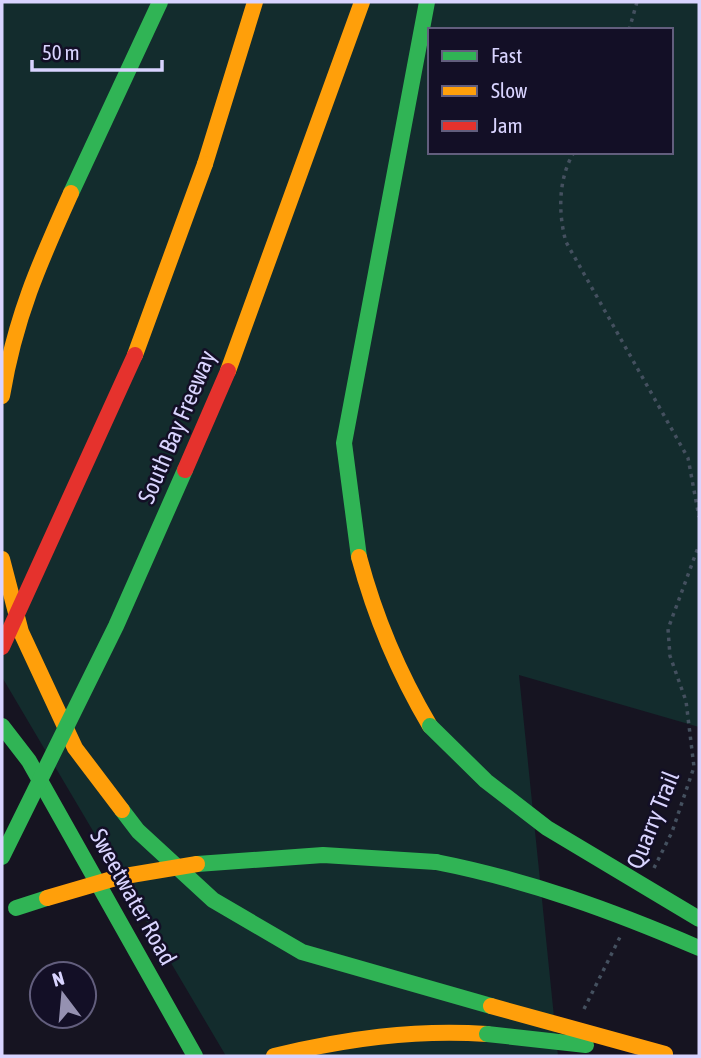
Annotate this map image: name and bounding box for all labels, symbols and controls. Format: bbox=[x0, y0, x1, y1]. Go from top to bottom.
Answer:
scale bar bbox=[32, 28, 161, 72]
legend bbox=[428, 28, 673, 154]
text: 50 m bbox=[42, 40, 80, 64]
text: Fast bbox=[491, 43, 522, 67]
text: Slow bbox=[491, 78, 528, 102]
text: Jam bbox=[491, 113, 523, 137]
street label: South Bay Freeway bbox=[132, 346, 221, 507]
street label: Quarry Trail bbox=[621, 766, 685, 873]
street label: Sweetwater Road bbox=[85, 824, 182, 970]
north arrow bbox=[28, 960, 98, 1030]
text: N bbox=[50, 967, 67, 991]

